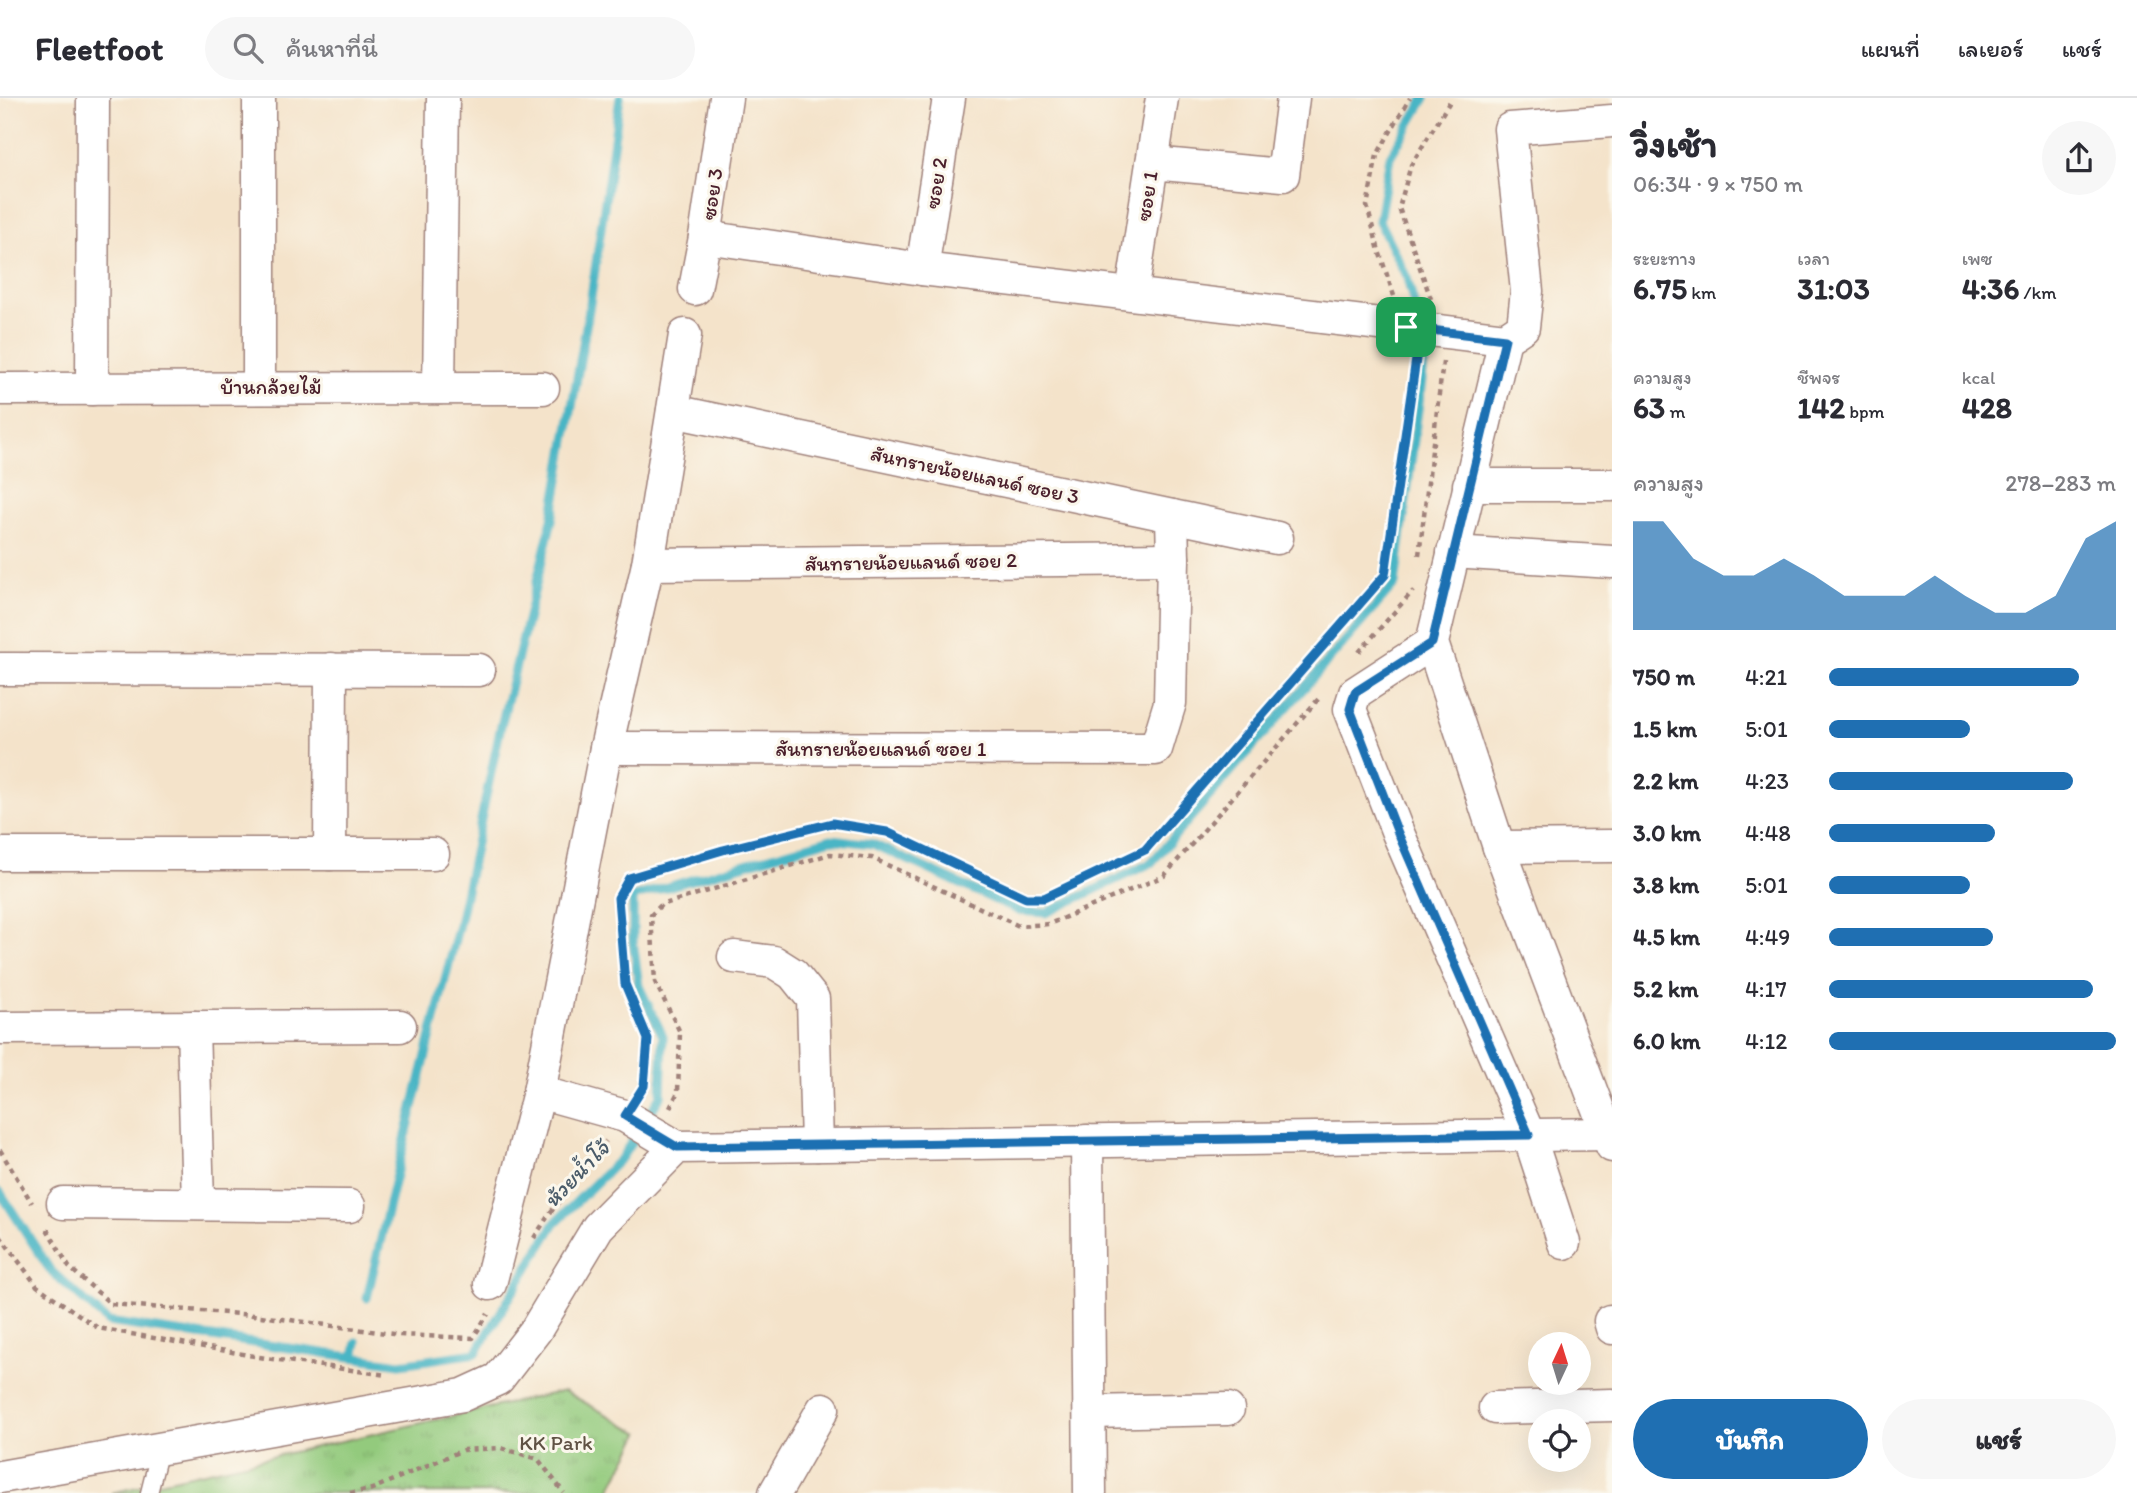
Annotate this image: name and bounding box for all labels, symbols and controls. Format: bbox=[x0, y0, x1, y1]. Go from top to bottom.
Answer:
search box bbox=[205, 17, 695, 80]
text: Fleetfoot bbox=[35, 29, 163, 68]
icon: search bbox=[229, 29, 267, 67]
text: ค้นหาที่นี่ bbox=[285, 32, 378, 64]
text: แผนที่ bbox=[1861, 34, 1920, 63]
text: เลเยอร์ bbox=[1958, 34, 2024, 63]
text: แชร์ bbox=[2062, 34, 2102, 63]
text: วิ่งเช้า bbox=[1633, 121, 1717, 167]
button: share bbox=[2042, 121, 2116, 195]
street label: ซอย 2 bbox=[919, 155, 952, 210]
street label: ซอย 3 bbox=[695, 166, 728, 222]
street label: ซอย 1 bbox=[1130, 169, 1163, 223]
text: 06:34 · 9 × 750 m bbox=[1633, 170, 1803, 198]
text: ระยะทาง bbox=[1633, 247, 1696, 270]
text: เวลา bbox=[1797, 247, 1830, 270]
text: เพซ bbox=[1962, 247, 1992, 270]
text: 6.75 bbox=[1633, 270, 1687, 307]
text: 31:03 bbox=[1797, 270, 1870, 307]
text: 4:36 bbox=[1962, 270, 2019, 307]
text: km bbox=[1687, 281, 1716, 304]
text: /km bbox=[2019, 281, 2057, 304]
pin bbox=[1376, 297, 1436, 357]
icon: arrive bbox=[1387, 308, 1425, 346]
text: ความสูง bbox=[1633, 366, 1691, 389]
text: ชีพจร bbox=[1797, 366, 1840, 389]
text: kcal bbox=[1962, 366, 1995, 389]
street label: บ้านกล้วยไม้ bbox=[220, 374, 322, 399]
text: 63 bbox=[1633, 389, 1665, 426]
text: 142 bbox=[1797, 389, 1845, 426]
text: 428 bbox=[1962, 389, 2012, 426]
text: m bbox=[1665, 400, 1686, 423]
text: bpm bbox=[1845, 400, 1885, 423]
street label: สันทรายน้อยแลนด์ ซอย 3 bbox=[869, 440, 1082, 509]
text: ความสูง bbox=[1633, 469, 1704, 497]
text: 278–283 m bbox=[2005, 469, 2116, 497]
street label: สันทรายน้อยแลนด์ ซอย 2 bbox=[805, 547, 1017, 576]
text: 750 m bbox=[1633, 663, 1695, 691]
text: 4:21 bbox=[1745, 663, 1787, 691]
text: 1.5 km bbox=[1633, 715, 1697, 743]
text: 5:01 bbox=[1745, 715, 1788, 743]
street label: สันทรายน้อยแลนด์ ซอย 1 bbox=[776, 736, 987, 761]
text: 2.2 km bbox=[1633, 767, 1698, 795]
text: 4:23 bbox=[1745, 767, 1789, 795]
text: 3.0 km bbox=[1633, 819, 1701, 847]
text: 4:48 bbox=[1745, 819, 1791, 847]
text: 3.8 km bbox=[1633, 871, 1699, 899]
text: 5:01 bbox=[1745, 871, 1788, 899]
text: 4.5 km bbox=[1633, 923, 1700, 951]
text: 4:49 bbox=[1745, 923, 1790, 951]
text: 5.2 km bbox=[1633, 975, 1698, 1003]
text: 4:17 bbox=[1745, 975, 1787, 1003]
text: 6.0 km bbox=[1633, 1027, 1701, 1055]
text: 4:12 bbox=[1745, 1027, 1787, 1055]
water label: ห้วยน้ำโจ้ bbox=[537, 1132, 617, 1213]
north arrow bbox=[1528, 1332, 1591, 1395]
map controls bbox=[1528, 1332, 1591, 1472]
button: บันทึก bbox=[1633, 1399, 1868, 1479]
button: แชร์ bbox=[1882, 1399, 2116, 1479]
button: locate bbox=[1528, 1409, 1591, 1472]
park label: KK Park bbox=[519, 1430, 593, 1455]

